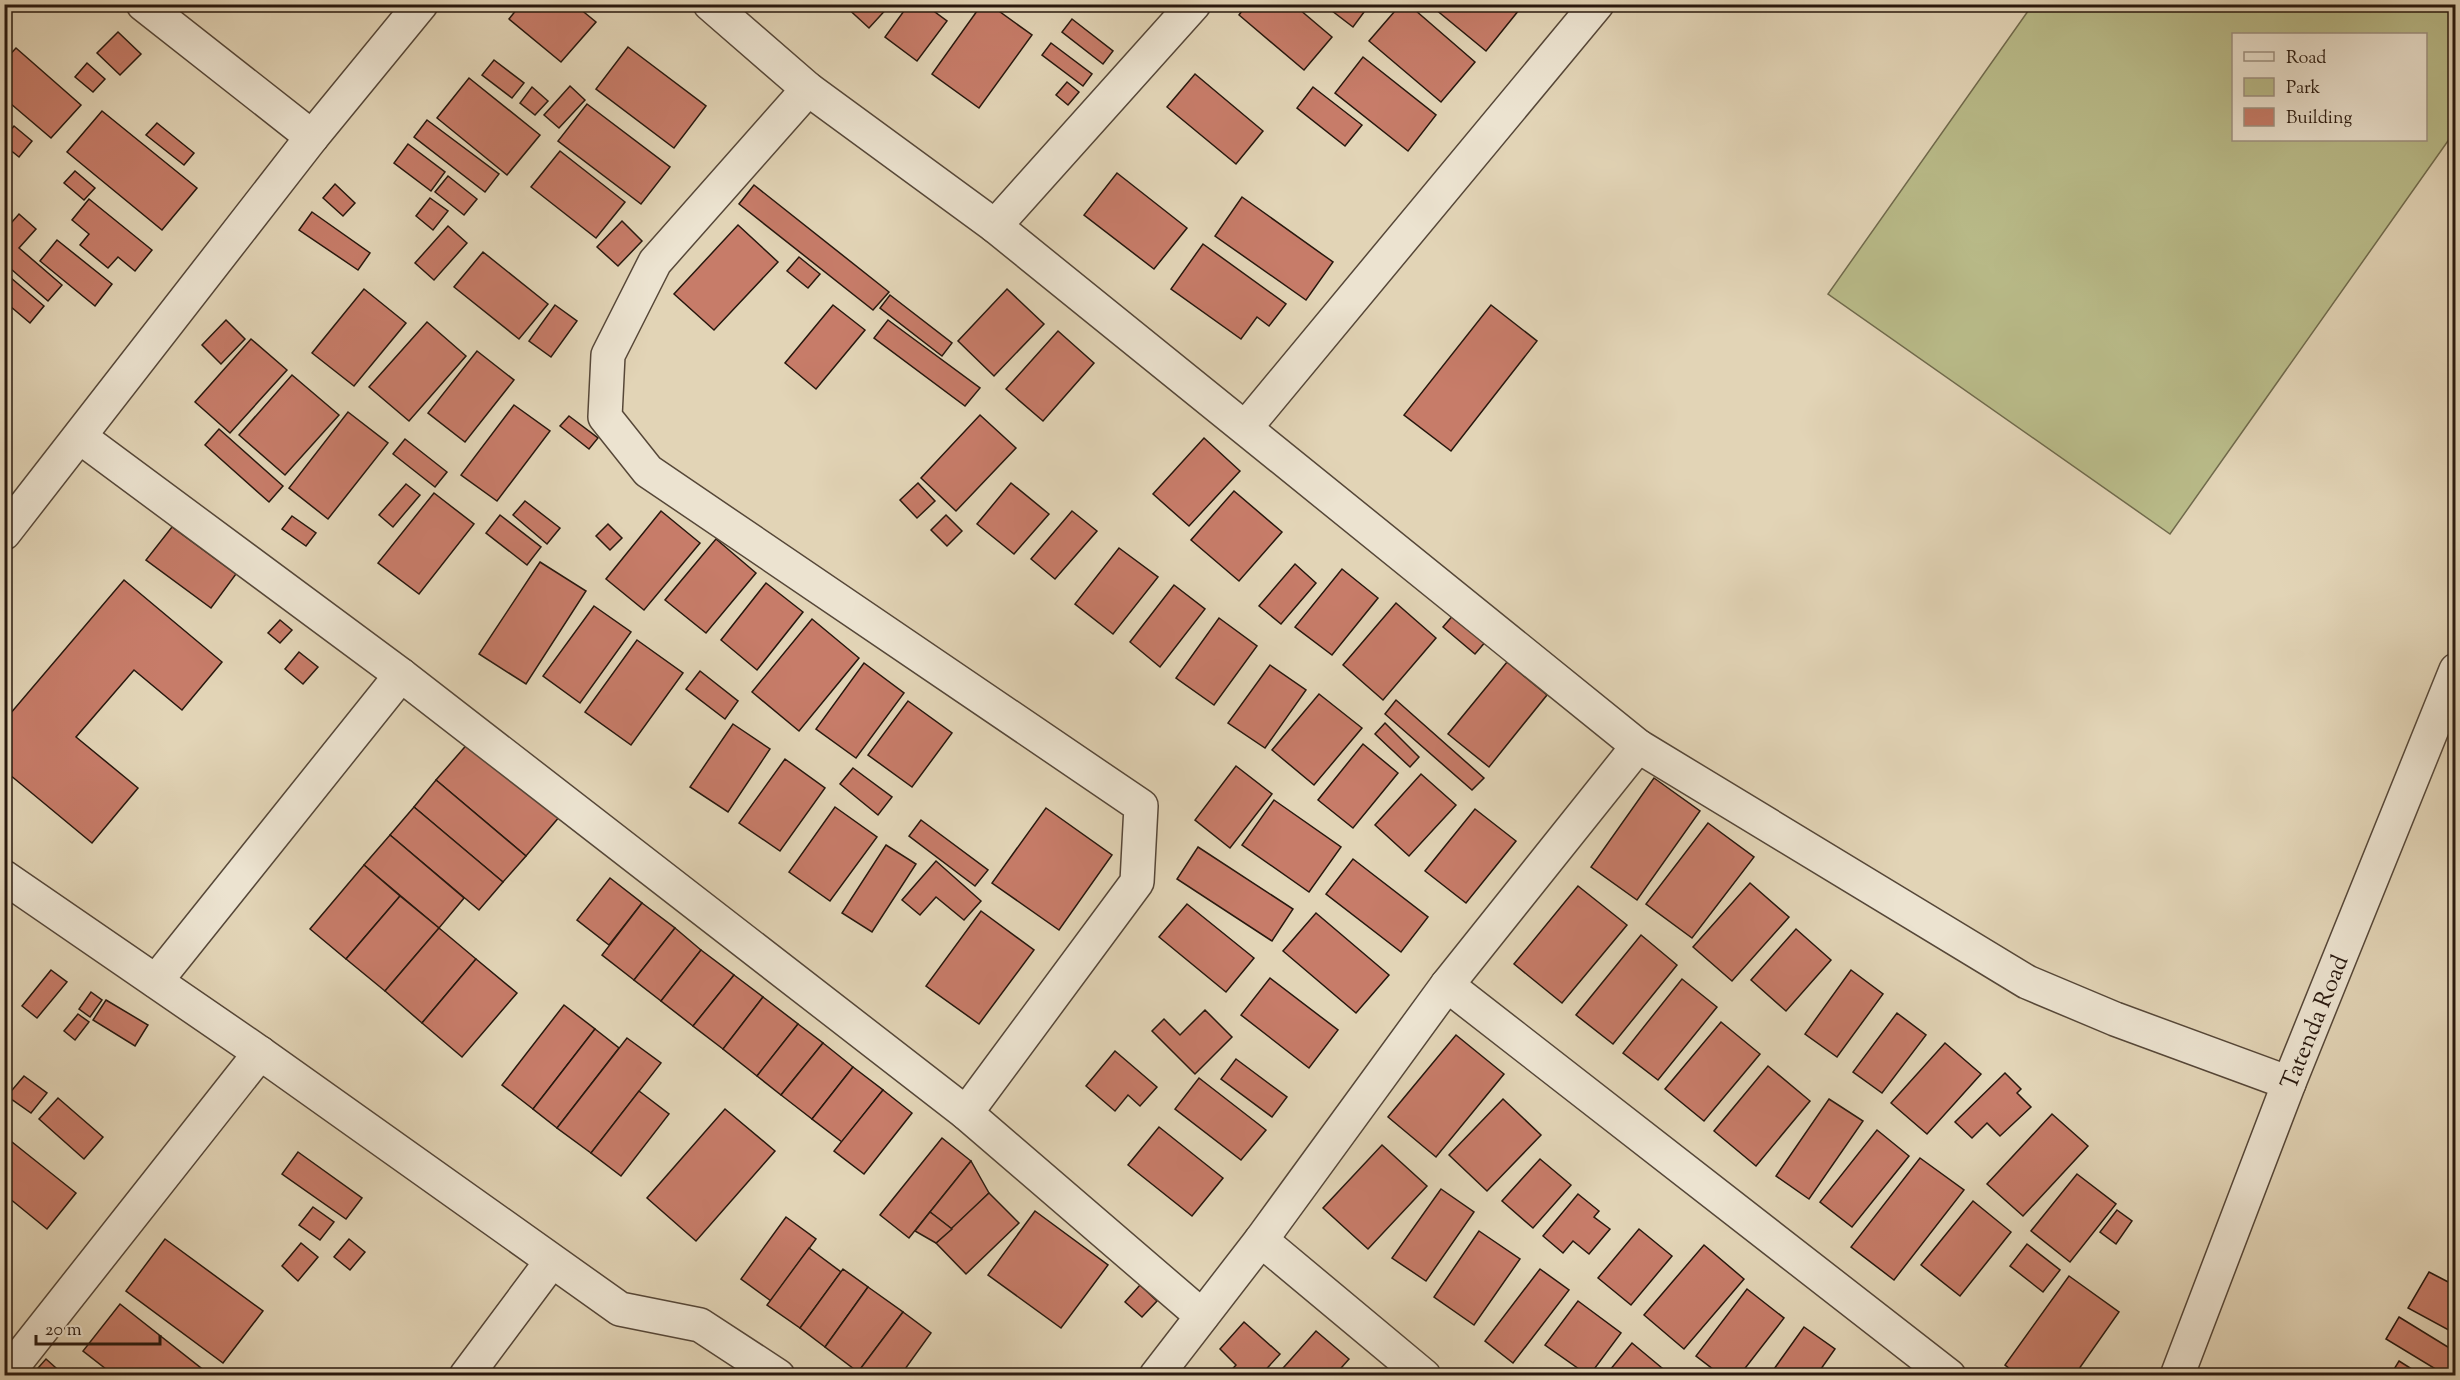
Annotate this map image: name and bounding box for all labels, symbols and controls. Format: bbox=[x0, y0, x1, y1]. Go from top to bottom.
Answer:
legend bbox=[2232, 33, 2427, 141]
text: Road bbox=[2286, 46, 2326, 72]
text: Park bbox=[2286, 76, 2321, 102]
text: Building bbox=[2286, 106, 2352, 132]
street label: Tatenda Road bbox=[2273, 950, 2358, 1095]
scale bar bbox=[36, 1308, 160, 1346]
text: 20 m bbox=[45, 1318, 82, 1344]

